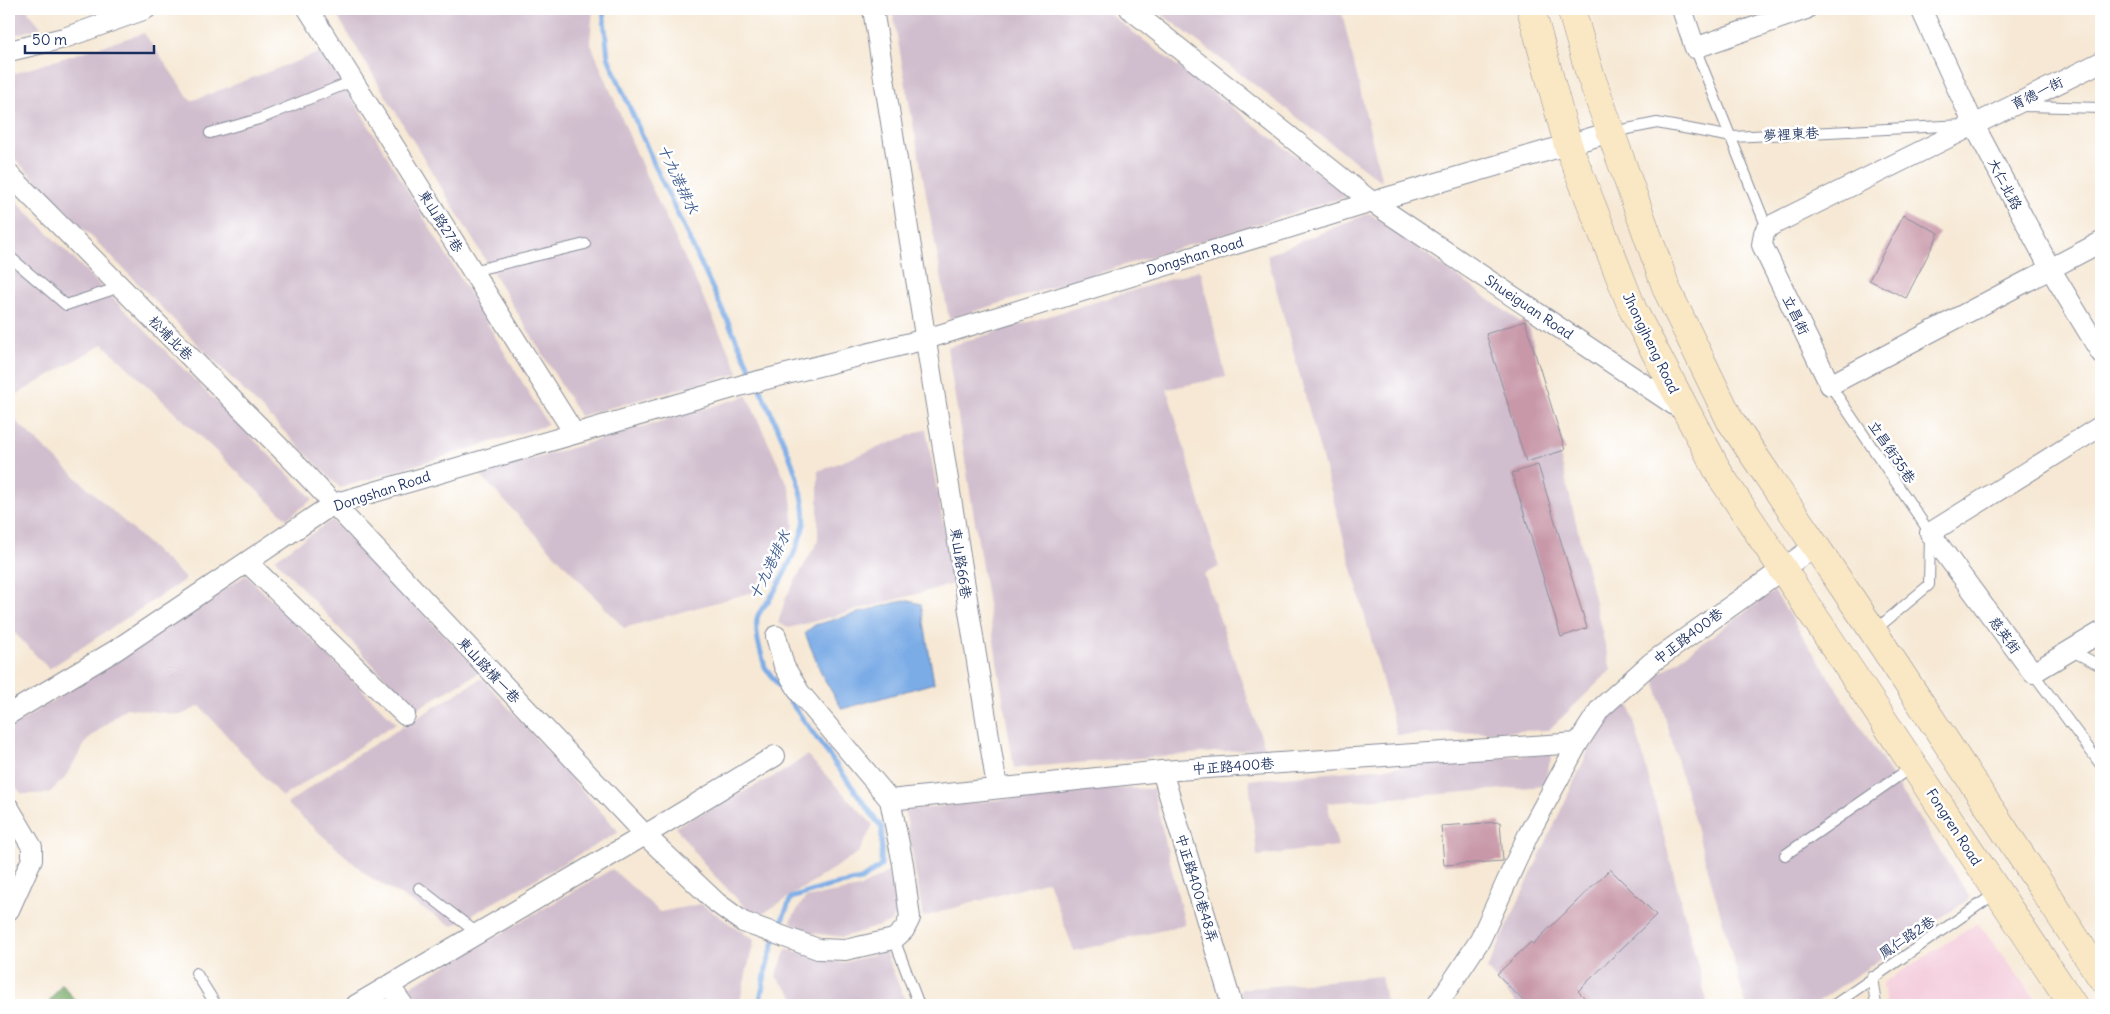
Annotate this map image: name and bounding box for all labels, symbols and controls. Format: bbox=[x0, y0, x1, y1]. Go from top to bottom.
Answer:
scale bar bbox=[25, 22, 154, 54]
text: 50 m bbox=[32, 30, 67, 49]
street label: 育德一街 bbox=[2008, 73, 2066, 113]
street label: 夢裡東巷 bbox=[1763, 123, 1820, 144]
water label: 十九港排水 bbox=[654, 141, 703, 218]
street label: 大仁北路 bbox=[1984, 155, 2026, 213]
street label: 東山路27巷 bbox=[415, 186, 468, 257]
street label: Dongshan Road bbox=[1144, 233, 1246, 279]
street label: Shueiguan Road bbox=[1481, 271, 1577, 343]
street label: Jhongjheng Road bbox=[1619, 290, 1683, 396]
street label: 立昌街 bbox=[1779, 292, 1813, 338]
street label: 松埔北巷 bbox=[145, 312, 198, 365]
street label: 立昌街35巷 bbox=[1864, 417, 1920, 488]
street label: Dongshan Road bbox=[331, 467, 433, 515]
water label: 十九港排水 bbox=[745, 526, 795, 603]
street label: 東山路66巷 bbox=[946, 526, 976, 601]
street label: 中正路400巷 bbox=[1650, 603, 1727, 668]
street label: 慈英街 bbox=[1985, 613, 2025, 657]
street label: 東山路橫一巷 bbox=[454, 633, 525, 708]
street label: 中正路400巷 bbox=[1191, 754, 1276, 778]
street label: Fongren Road bbox=[1922, 785, 1986, 869]
street label: 中正路400巷48弄 bbox=[1172, 831, 1222, 945]
street label: 鳳仁路2巷 bbox=[1876, 911, 1939, 962]

